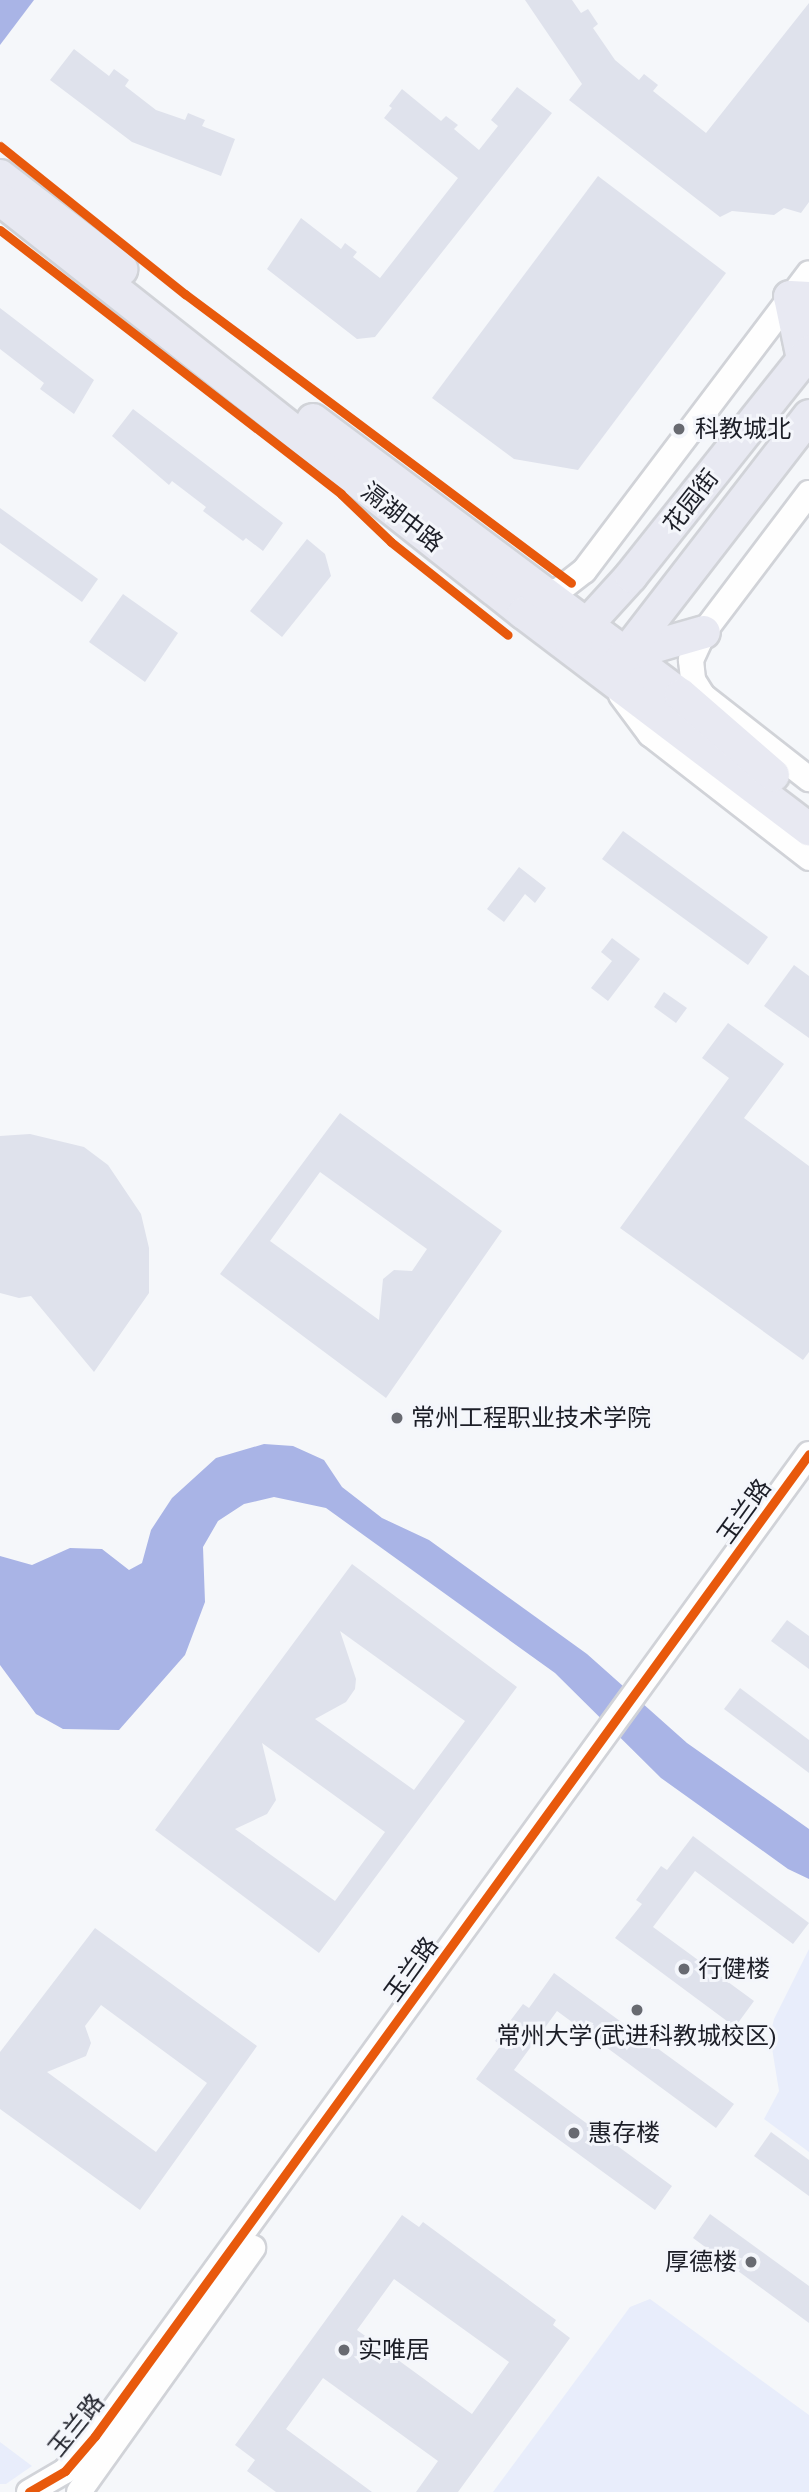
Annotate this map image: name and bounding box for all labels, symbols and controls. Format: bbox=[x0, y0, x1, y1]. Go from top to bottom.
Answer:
place label: 科教城北 bbox=[695, 415, 791, 443]
marker: 科教城北 bbox=[669, 419, 689, 439]
street label: 花园街 bbox=[657, 464, 725, 538]
street label: 滆湖中路 bbox=[355, 476, 449, 558]
place label: 常州工程职业技术学院 bbox=[411, 1404, 651, 1432]
marker: 常州工程职业技术学院 bbox=[389, 1410, 405, 1426]
street label: 玉兰路 bbox=[711, 1473, 777, 1549]
street label: 玉兰路 bbox=[378, 1931, 444, 2007]
place label: 行健楼 bbox=[698, 1955, 770, 1983]
marker: 行健楼 bbox=[676, 1961, 692, 1977]
marker: 常州大学(武进科教城校区) bbox=[629, 2002, 645, 2018]
place label: 常州大学(武进科教城校区) bbox=[497, 2022, 777, 2050]
place label: 惠存楼 bbox=[588, 2119, 660, 2147]
marker: 惠存楼 bbox=[566, 2125, 582, 2141]
place label: 厚德楼 bbox=[665, 2248, 737, 2276]
marker: 厚德楼 bbox=[743, 2254, 759, 2270]
place label: 实唯居 bbox=[358, 2336, 430, 2364]
marker: 实唯居 bbox=[336, 2342, 352, 2358]
street label: 玉兰路 bbox=[42, 2388, 110, 2462]

